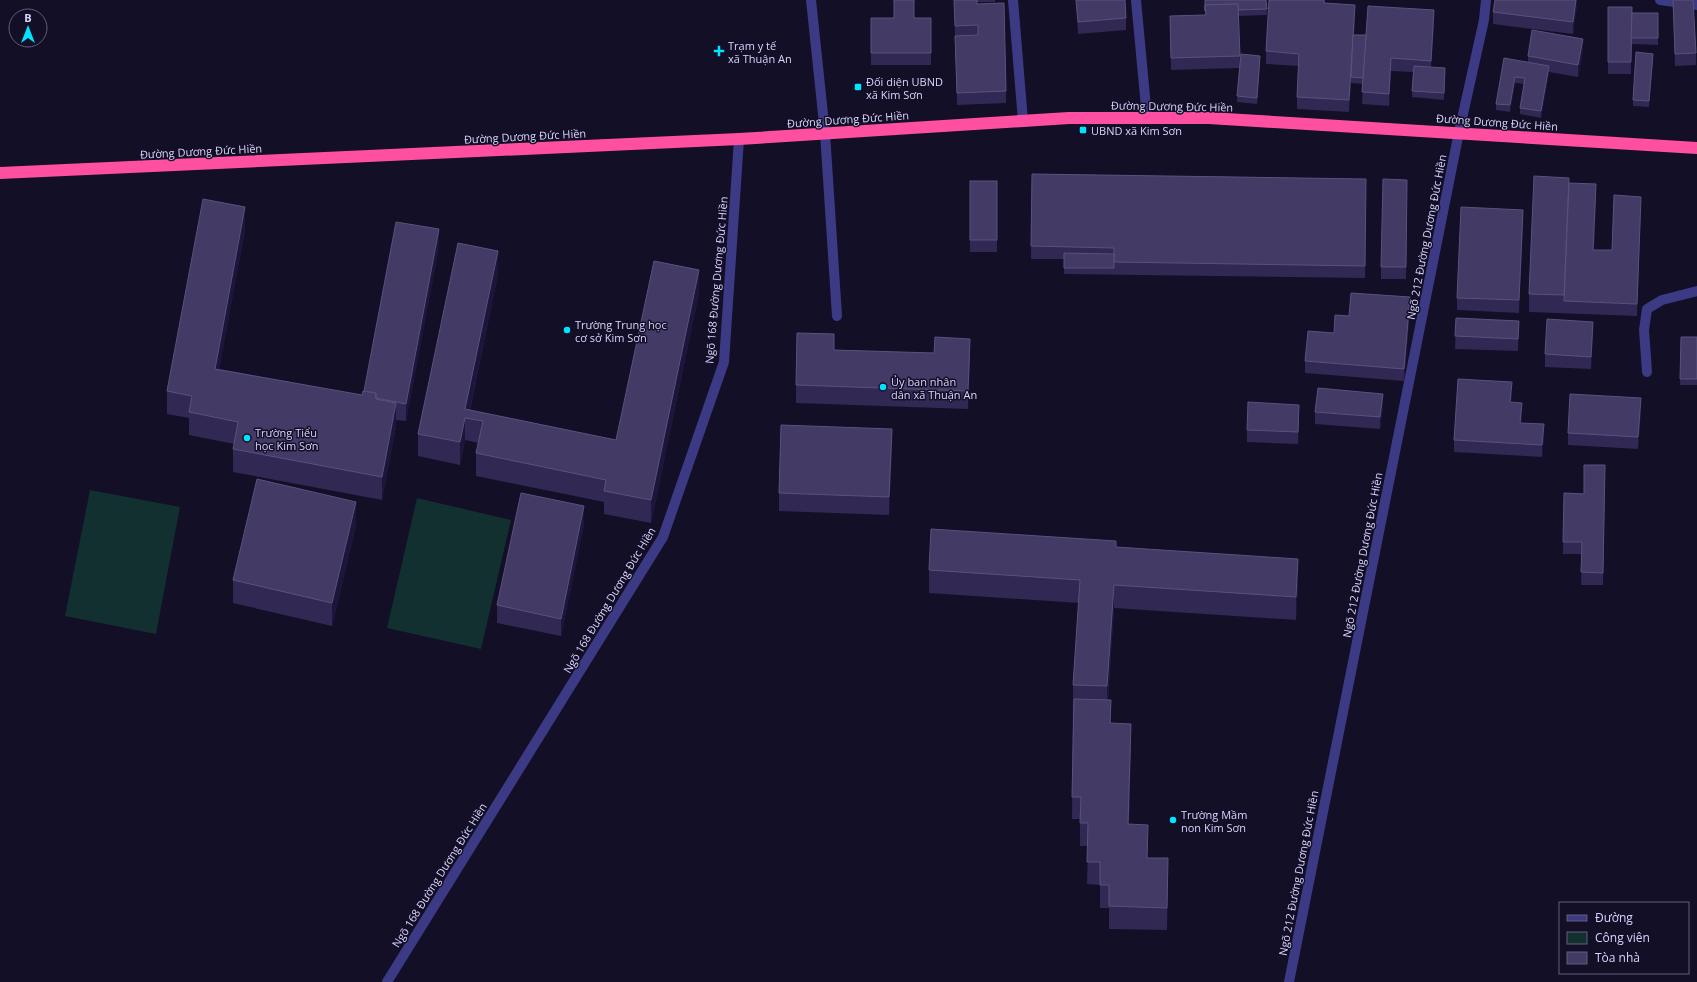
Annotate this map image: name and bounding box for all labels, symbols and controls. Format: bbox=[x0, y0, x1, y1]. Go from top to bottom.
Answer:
north arrow bbox=[8, 8, 48, 48]
text: B bbox=[24, 10, 32, 25]
place label: Trạm y tế xã Thuận An bbox=[728, 38, 792, 66]
marker: Trạm y tế xã Thuận An bbox=[713, 45, 725, 57]
place label: Đối diện UBND xã Kim Sơn bbox=[866, 74, 943, 102]
marker: Đối diện UBND xã Kim Sơn bbox=[853, 82, 863, 92]
street label: Đường Dương Đức Hiền bbox=[1111, 97, 1233, 115]
street label: Đường Dương Đức Hiền bbox=[786, 107, 910, 131]
street label: Đường Dương Đức Hiền bbox=[1435, 110, 1559, 134]
place label: UBND xã Kim Sơn bbox=[1091, 123, 1182, 138]
street label: Đường Dương Đức Hiền bbox=[464, 125, 586, 147]
marker: UBND xã Kim Sơn bbox=[1078, 125, 1088, 135]
street label: Đường Dương Đức Hiền bbox=[140, 140, 262, 162]
street label: Ngõ 212 Đường Dương Đức Hiền bbox=[1403, 153, 1449, 321]
street label: Ngõ 168 Đường Dương Đức Hiền bbox=[701, 196, 731, 364]
place label: Trường Trung học cơ sở Kim Sơn bbox=[575, 317, 667, 345]
marker: Trường Trung học cơ sở Kim Sơn bbox=[562, 325, 572, 335]
place label: Ủy ban nhân dân xã Thuận An bbox=[891, 374, 977, 402]
marker: Ủy ban nhân dân xã Thuận An bbox=[878, 382, 888, 392]
place label: Trường Tiểu học Kim Sơn bbox=[255, 425, 319, 453]
marker: Trường Tiểu học Kim Sơn bbox=[242, 433, 252, 443]
street label: Ngõ 212 Đường Dương Đức Hiền bbox=[1339, 471, 1385, 639]
street label: Ngõ 168 Đường Dương Đức Hiền bbox=[559, 524, 659, 676]
street label: Ngõ 212 Đường Dương Đức Hiền bbox=[1275, 789, 1321, 957]
street label: Ngõ 168 Đường Dương Đức Hiền bbox=[388, 800, 490, 950]
place label: Trường Mầm non Kim Sơn bbox=[1181, 807, 1247, 835]
marker: Trường Mầm non Kim Sơn bbox=[1168, 815, 1178, 825]
legend bbox=[1559, 902, 1689, 974]
text: Đường bbox=[1595, 909, 1633, 926]
text: Công viên bbox=[1595, 929, 1650, 946]
text: Tòa nhà bbox=[1595, 949, 1640, 966]

